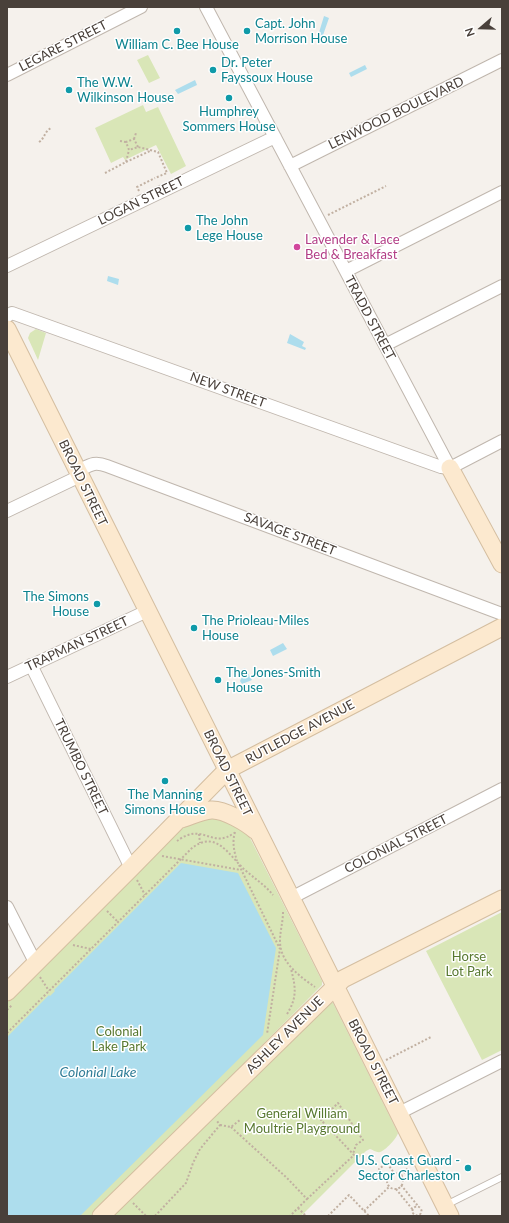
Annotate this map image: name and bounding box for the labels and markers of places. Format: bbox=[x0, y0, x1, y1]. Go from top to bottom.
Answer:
place label: Capt. John Morrison House bbox=[255, 16, 347, 47]
marker: William C. Bee House bbox=[172, 26, 182, 36]
marker: Capt. John Morrison House bbox=[242, 26, 252, 36]
place label: William C. Bee House bbox=[115, 37, 239, 53]
place label: Dr. Peter Fayssoux House bbox=[221, 55, 313, 86]
marker: Dr. Peter Fayssoux House bbox=[208, 65, 218, 75]
place label: The W.W. Wilkinson House bbox=[77, 75, 174, 106]
marker: The W.W. Wilkinson House bbox=[64, 85, 74, 95]
marker: Humphrey Sommers House bbox=[224, 93, 234, 103]
place label: Humphrey Sommers House bbox=[182, 104, 276, 135]
place label: The John Lege House bbox=[196, 213, 263, 244]
marker: The John Lege House bbox=[183, 223, 193, 233]
place label: Lavender & Lace Bed & Breakfast bbox=[305, 232, 400, 263]
marker: Lavender & Lace Bed & Breakfast bbox=[292, 242, 302, 252]
place label: The Simons House bbox=[23, 589, 89, 620]
marker: The Simons House bbox=[92, 599, 102, 609]
place label: The Prioleau-Miles House bbox=[202, 613, 309, 644]
marker: The Prioleau-Miles House bbox=[189, 623, 199, 633]
place label: The Jones-Smith House bbox=[226, 665, 321, 696]
marker: The Jones-Smith House bbox=[213, 675, 223, 685]
marker: The Manning Simons House bbox=[160, 776, 170, 786]
place label: The Manning Simons House bbox=[124, 787, 206, 818]
place label: U.S. Coast Guard - Sector Charleston bbox=[355, 1153, 460, 1184]
marker: U.S. Coast Guard - Sector Charleston bbox=[463, 1163, 473, 1173]

